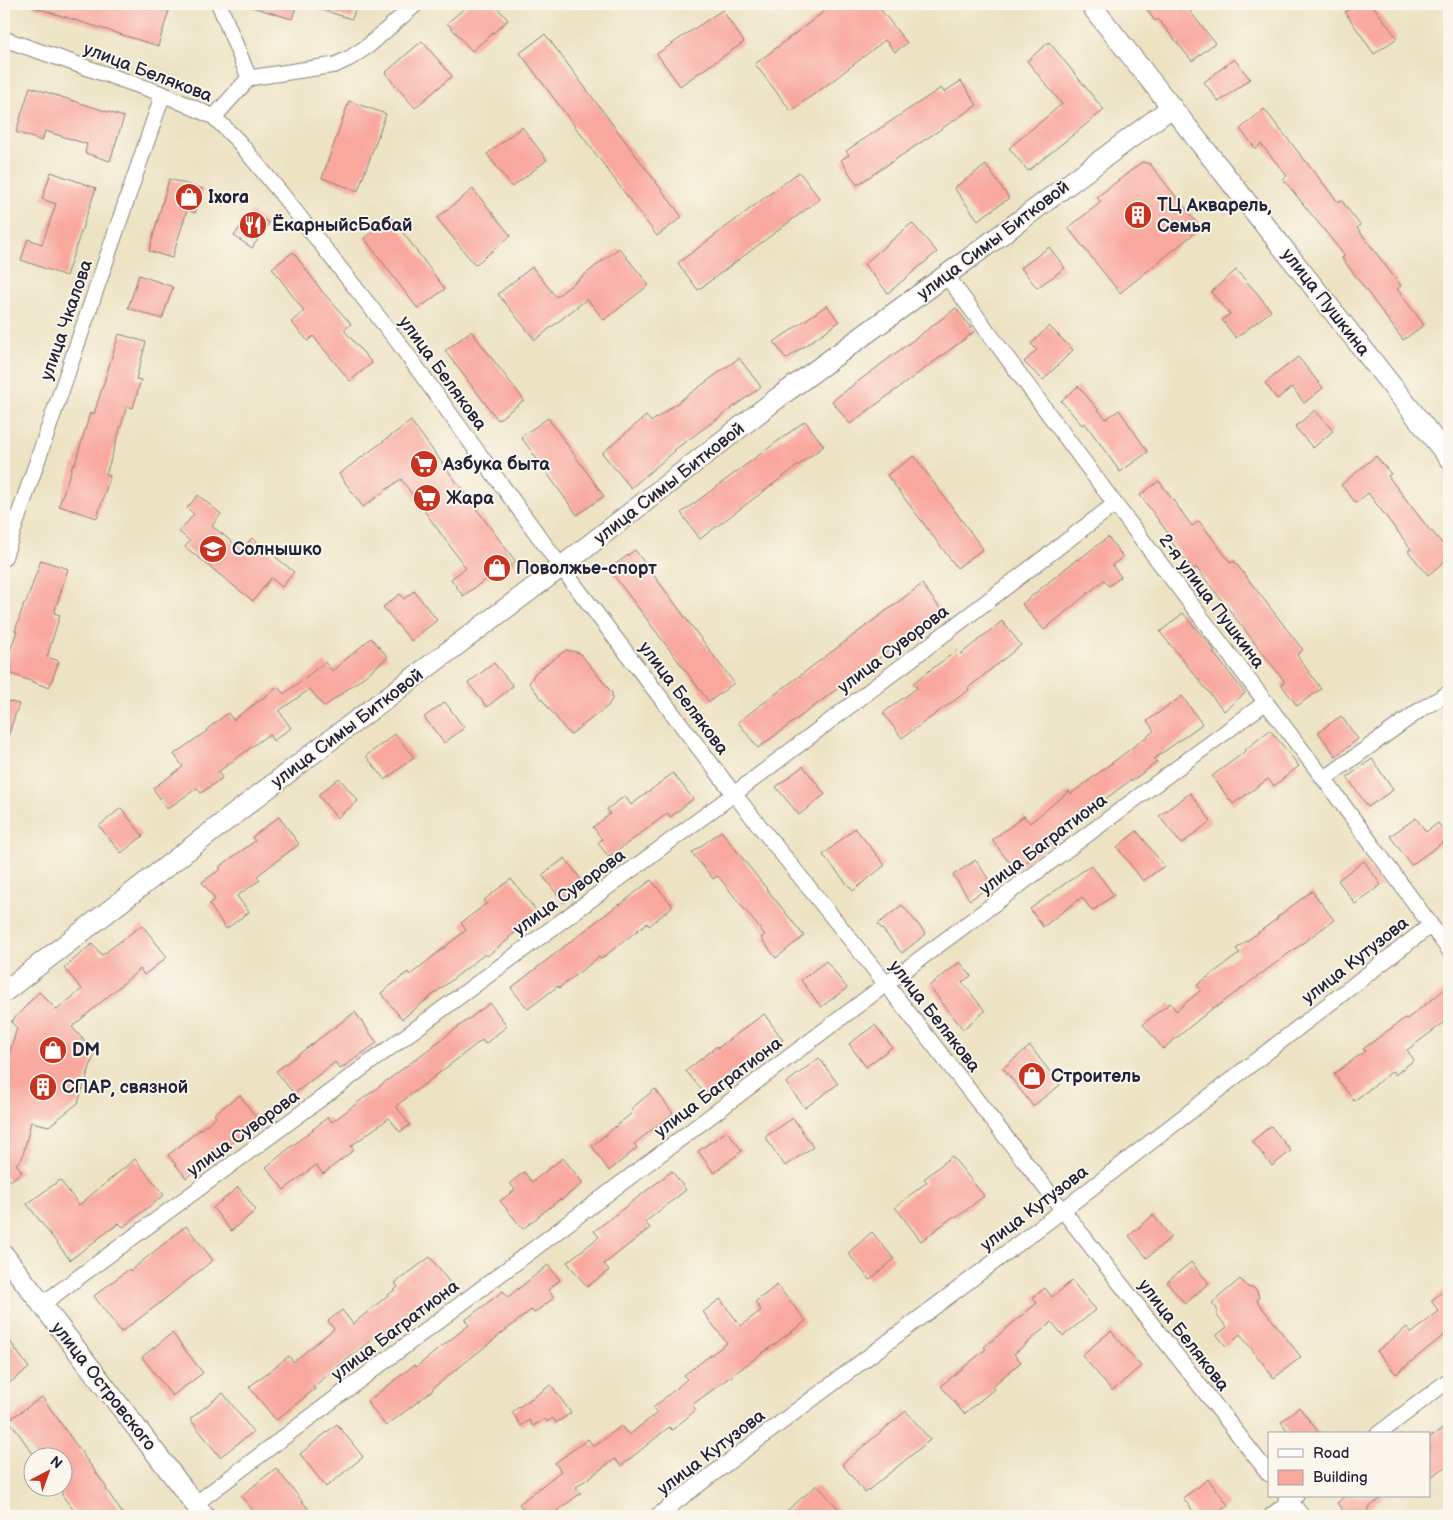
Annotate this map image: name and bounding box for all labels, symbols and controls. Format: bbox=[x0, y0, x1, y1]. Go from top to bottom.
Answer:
street label: улица Белякова bbox=[81, 38, 215, 107]
street label: улица Симы Битковой bbox=[913, 176, 1074, 305]
shop icon: Ixora bbox=[174, 182, 204, 212]
place label: Ixora bbox=[208, 187, 249, 208]
place label: ТЦ Акварель, Семья bbox=[1157, 195, 1272, 237]
building icon: ТЦ Акварель, Семья bbox=[1123, 200, 1153, 230]
restaurant icon: ЁкарныйсБабай bbox=[238, 210, 268, 240]
place label: ЁкарныйсБабай bbox=[272, 214, 412, 236]
street label: улица Пушкина bbox=[1277, 244, 1374, 361]
street label: улица Чкалова bbox=[36, 257, 97, 383]
street label: улица Белякова bbox=[394, 312, 491, 435]
street label: улица Симы Битковой bbox=[590, 418, 749, 549]
supermarket icon: Азбука быта bbox=[409, 449, 439, 479]
place label: Азбука быта bbox=[442, 454, 550, 475]
supermarket icon: Жара bbox=[412, 483, 442, 513]
place label: Жара bbox=[446, 488, 494, 509]
street label: 2-я улица Пушкина bbox=[1154, 530, 1269, 673]
school or university icon: Солнышко bbox=[198, 534, 228, 564]
place label: Солнышко bbox=[232, 539, 322, 560]
shop icon: Поволжье-спорт bbox=[482, 553, 512, 583]
place label: Поволжье-спорт bbox=[516, 558, 657, 579]
street label: улица Суворова bbox=[834, 601, 953, 698]
street label: улица Белякова bbox=[634, 638, 733, 759]
street label: улица Симы Битковой bbox=[267, 664, 428, 793]
street label: улица Багратиона bbox=[975, 789, 1111, 899]
street label: улица Суворова bbox=[509, 844, 630, 940]
street label: улица Кутузова bbox=[1298, 912, 1413, 1008]
street label: улица Белякова bbox=[884, 956, 985, 1077]
street label: улица Багратиона bbox=[650, 1032, 786, 1142]
shop icon: DM bbox=[38, 1035, 68, 1065]
place label: DM bbox=[72, 1040, 100, 1061]
shop icon: Строитель bbox=[1017, 1061, 1047, 1091]
place label: Строитель bbox=[1051, 1066, 1141, 1087]
building icon: СПАР, связной bbox=[28, 1072, 58, 1102]
place label: СПАР, связной bbox=[62, 1077, 188, 1098]
street label: улица Суворова bbox=[183, 1085, 304, 1181]
street label: улица Кутузова bbox=[976, 1161, 1093, 1256]
street label: улица Багратиона bbox=[327, 1275, 463, 1385]
street label: улица Белякова bbox=[1133, 1275, 1234, 1396]
street label: улица Островского bbox=[47, 1318, 160, 1455]
street label: улица Кутузова bbox=[653, 1405, 770, 1500]
legend bbox=[1268, 1432, 1430, 1498]
text: Road bbox=[1313, 1444, 1349, 1463]
north arrow bbox=[22, 1448, 72, 1498]
text: N bbox=[47, 1453, 66, 1472]
text: Building bbox=[1313, 1468, 1368, 1487]

